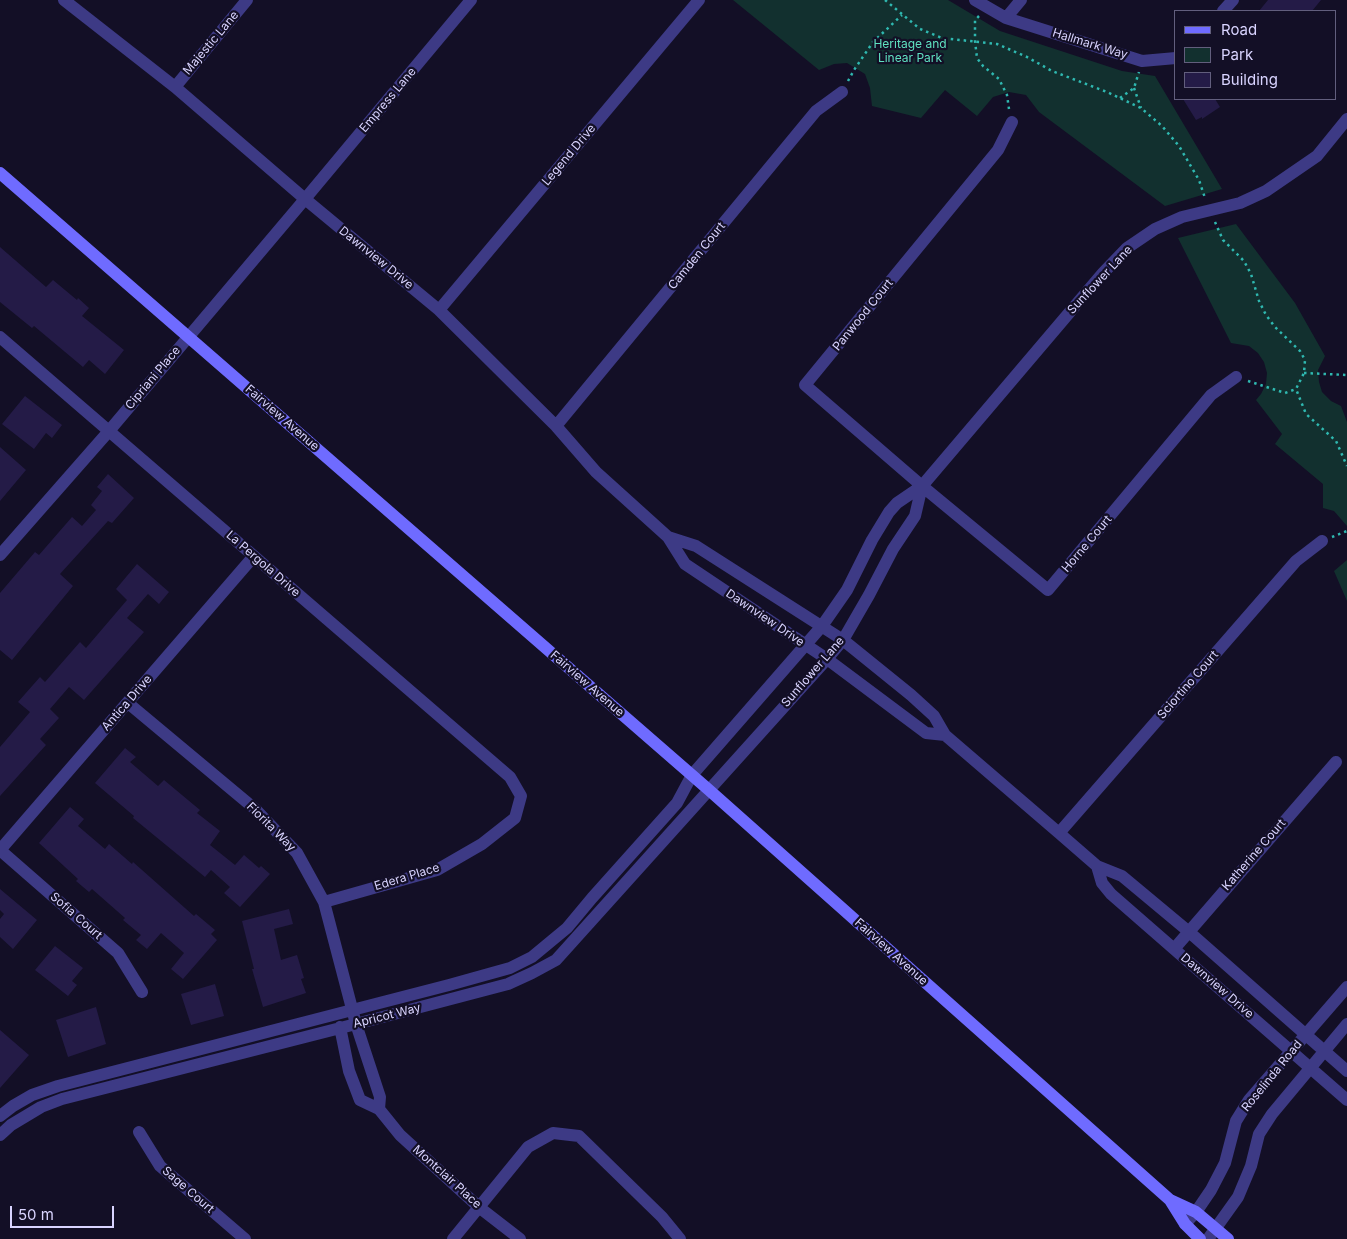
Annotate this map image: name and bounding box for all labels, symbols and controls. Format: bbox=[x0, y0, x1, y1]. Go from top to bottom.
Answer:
street label: Majestic Lane bbox=[180, 8, 242, 78]
legend bbox=[1174, 10, 1337, 100]
text: Road bbox=[1221, 20, 1257, 39]
street label: Hallmark Way bbox=[1051, 26, 1129, 62]
park label: Heritage and Linear Park bbox=[873, 37, 947, 65]
text: Park bbox=[1221, 45, 1253, 64]
street label: Empress Lane bbox=[357, 65, 419, 135]
text: Building bbox=[1221, 70, 1278, 89]
street label: Legend Drive bbox=[539, 121, 599, 189]
street label: Camden Court bbox=[665, 219, 729, 293]
street label: Dawnview Drive bbox=[336, 224, 416, 292]
street label: Sunflower Lane bbox=[1065, 243, 1135, 317]
street label: Panwood Court bbox=[830, 276, 896, 354]
street label: Cipriani Place bbox=[122, 344, 184, 412]
street label: Fairview Avenue bbox=[242, 382, 322, 454]
street label: Horne Court bbox=[1059, 513, 1115, 575]
street label: La Pergola Drive bbox=[223, 528, 303, 600]
street label: Dawnview Drive bbox=[723, 586, 807, 650]
street label: Sunflower Lane bbox=[779, 634, 847, 710]
street label: Fairview Avenue bbox=[547, 648, 627, 720]
street label: Sciortino Court bbox=[1155, 648, 1221, 722]
street label: Antica Drive bbox=[99, 672, 155, 734]
street label: Fiorita Way bbox=[243, 799, 299, 855]
street label: Katherine Court bbox=[1219, 816, 1289, 894]
street label: Edera Place bbox=[373, 860, 441, 894]
street label: Sofia Court bbox=[47, 890, 105, 942]
street label: Fairview Avenue bbox=[852, 916, 930, 988]
street label: Dawnview Drive bbox=[1178, 951, 1256, 1021]
street label: Apricot Way bbox=[352, 1001, 422, 1031]
street label: Roselinda Road bbox=[1239, 1038, 1305, 1114]
street label: Montclair Place bbox=[410, 1142, 484, 1212]
street label: Sage Court bbox=[159, 1164, 217, 1216]
scale bar bbox=[12, 1196, 116, 1228]
text: 50 m bbox=[18, 1205, 54, 1224]

